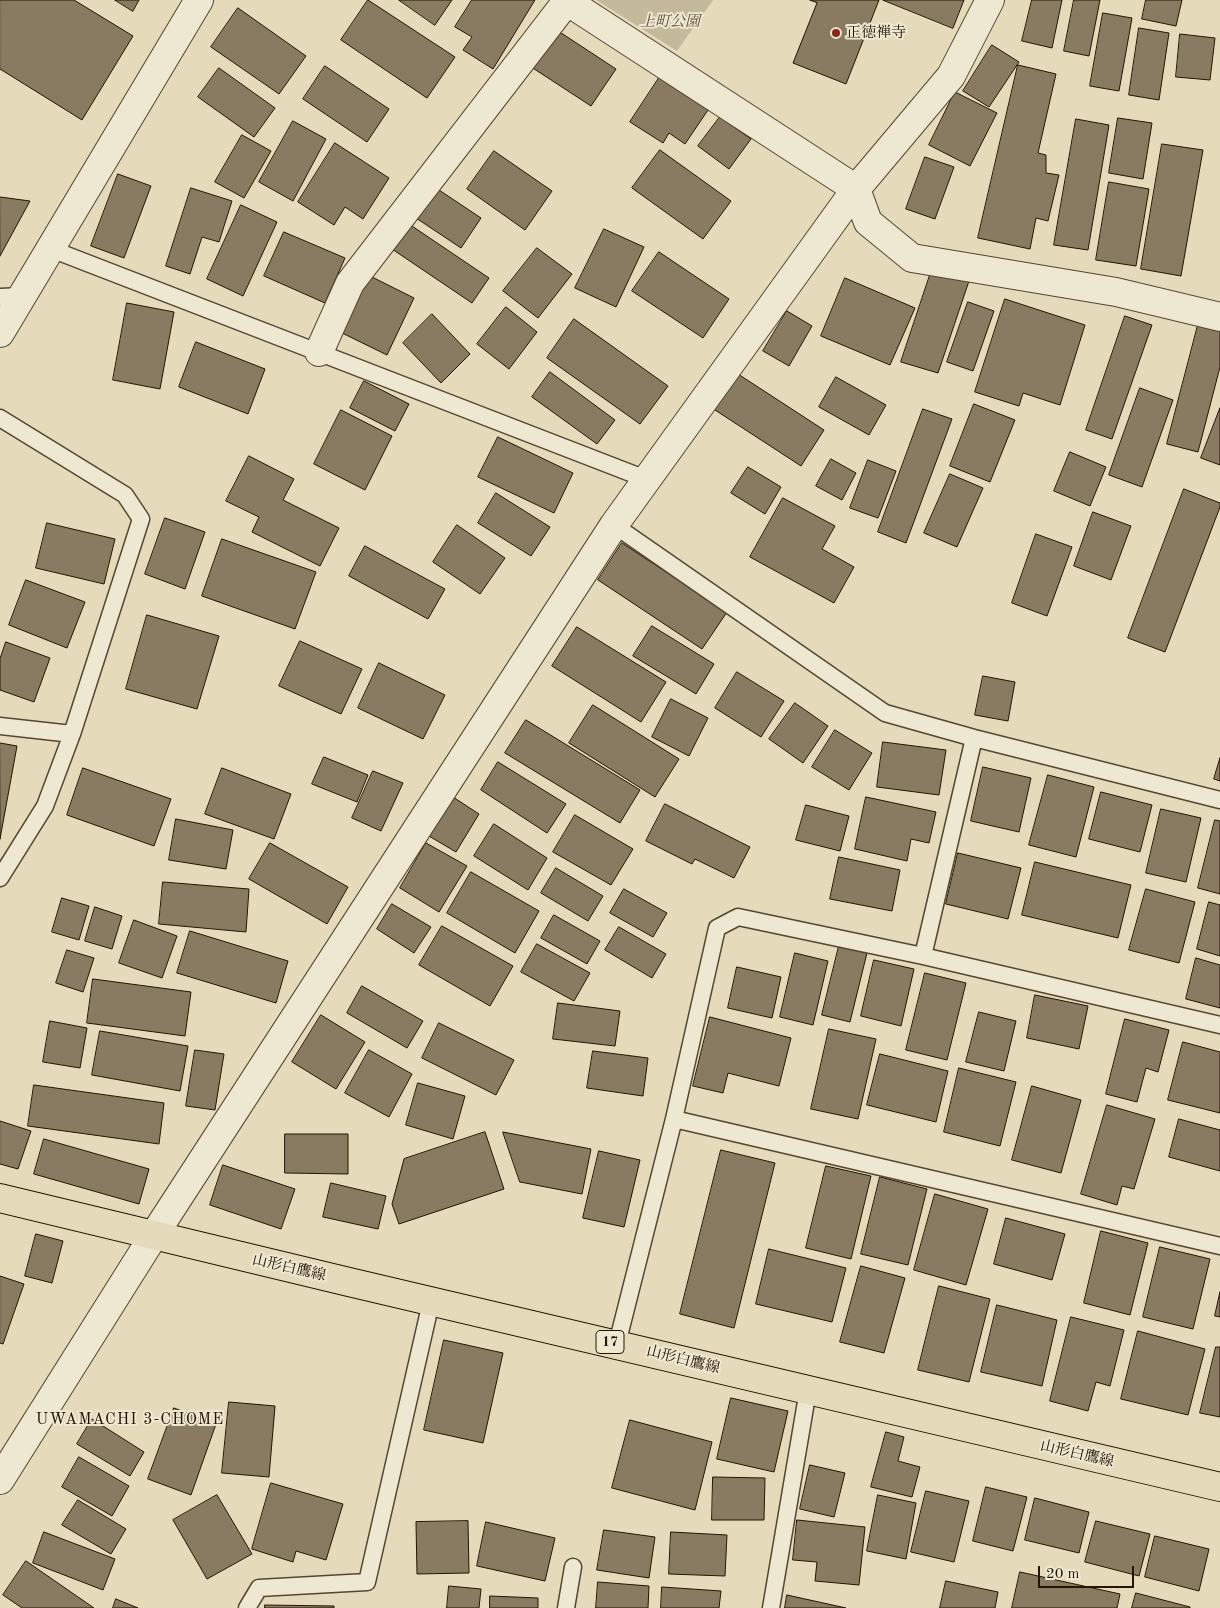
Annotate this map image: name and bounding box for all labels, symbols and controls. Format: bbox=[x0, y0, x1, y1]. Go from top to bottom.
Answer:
park label: 上町公園 bbox=[640, 13, 700, 31]
place label: 正徳禅寺 bbox=[846, 24, 906, 42]
marker: 正徳禅寺 bbox=[830, 27, 842, 39]
street label: 山形白鷹線 bbox=[250, 1251, 328, 1285]
road number: 17 bbox=[596, 1330, 624, 1354]
street label: 山形白鷹線 bbox=[644, 1342, 722, 1378]
district label: UWAMACHI 3-CHOME bbox=[34, 1410, 226, 1430]
street label: 山形白鷹線 bbox=[1038, 1437, 1116, 1471]
scale bar bbox=[1040, 1556, 1136, 1588]
text: 20 m bbox=[1046, 1567, 1080, 1582]

